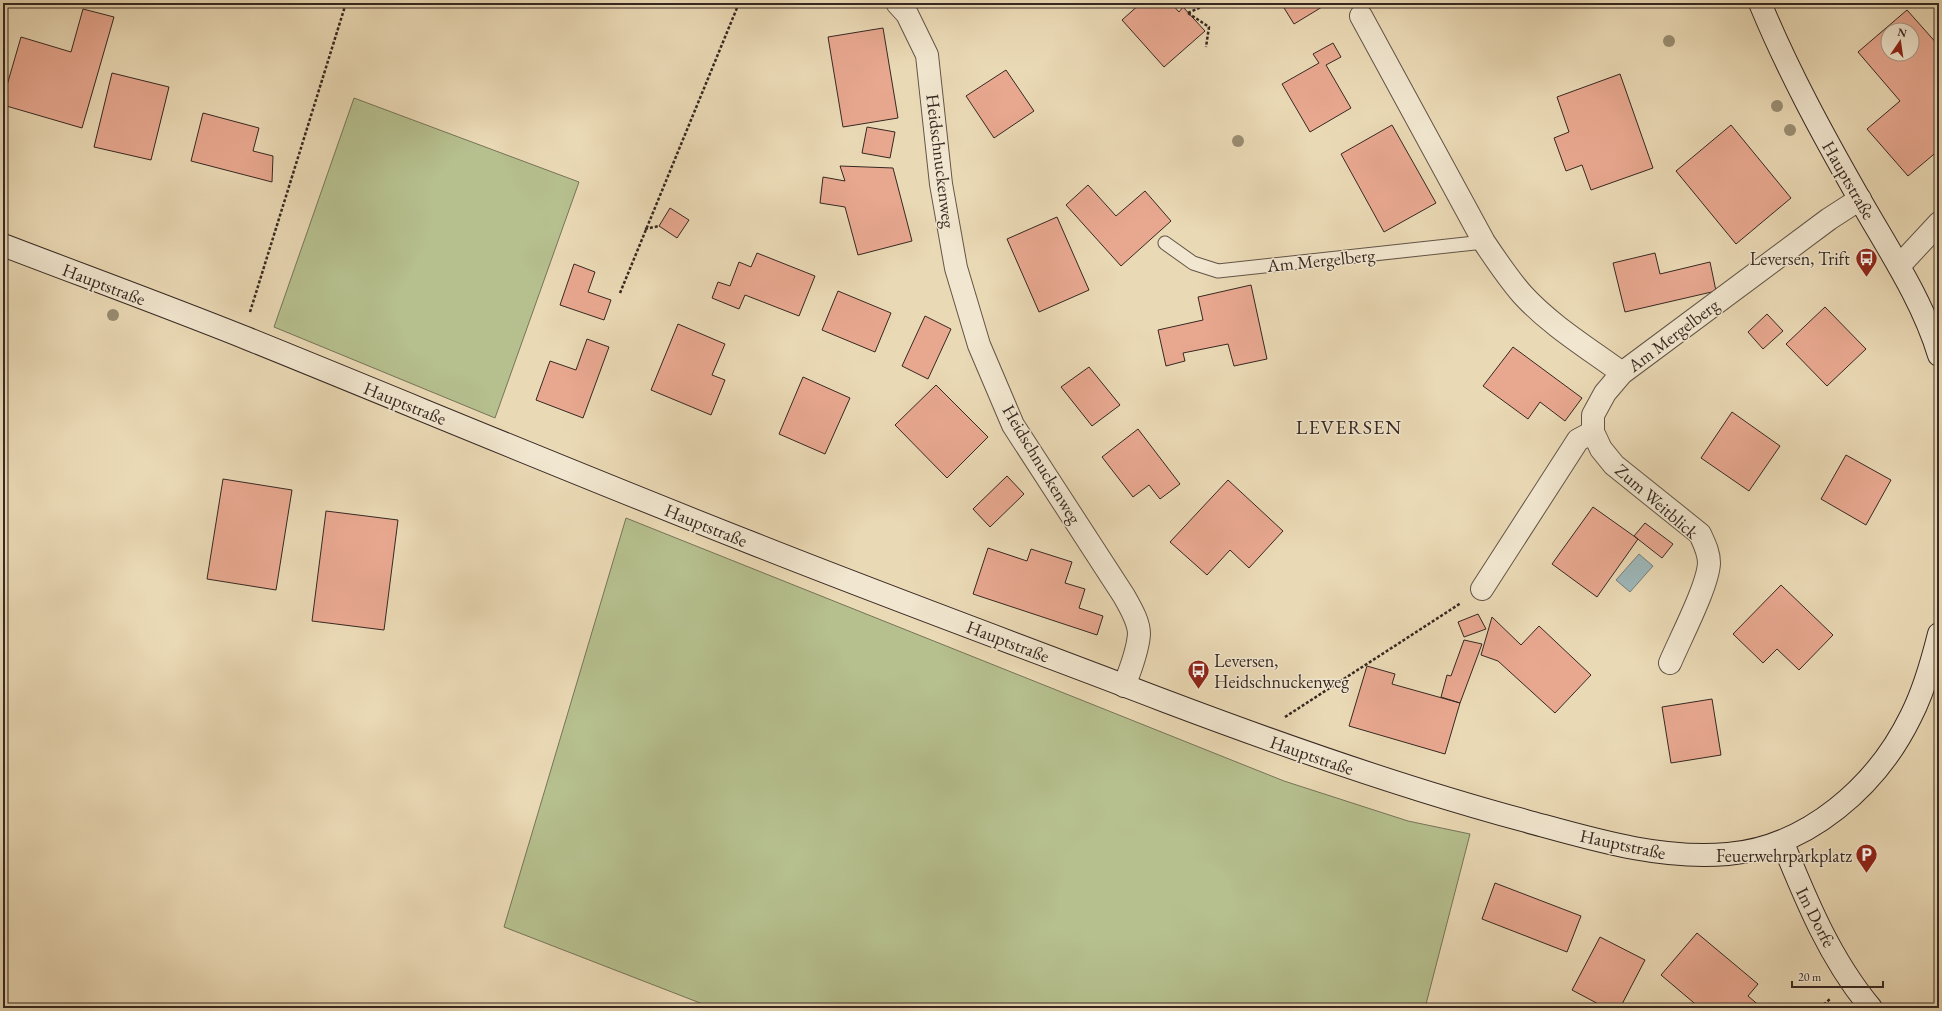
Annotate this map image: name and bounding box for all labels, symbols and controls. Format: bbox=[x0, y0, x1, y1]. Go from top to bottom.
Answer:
north arrow bbox=[1880, 22, 1920, 62]
text: N bbox=[1896, 24, 1908, 40]
street label: Heidschnuckenweg bbox=[921, 93, 961, 230]
street label: Hauptstraße bbox=[1817, 137, 1881, 223]
street label: Am Mergelberg bbox=[1265, 243, 1376, 277]
bus stop icon: Leversen, Trift bbox=[1853, 245, 1879, 278]
place label: Leversen, Trift bbox=[1750, 247, 1850, 270]
street label: Hauptstraße bbox=[59, 258, 149, 310]
street label: Am Mergelberg bbox=[1622, 293, 1723, 377]
street label: Hauptstraße bbox=[360, 376, 450, 430]
street label: Heidschnuckenweg bbox=[997, 400, 1087, 528]
district label: LEVERSEN bbox=[1296, 414, 1402, 440]
street label: Zum Weitblick bbox=[1611, 458, 1704, 544]
street label: Hauptstraße bbox=[661, 498, 751, 552]
street label: Hauptstraße bbox=[963, 615, 1053, 667]
place label: Leversen, Heidschnuckenweg bbox=[1214, 649, 1349, 693]
bus stop icon: Leversen, Heidschnuckenweg bbox=[1185, 657, 1211, 690]
street label: Hauptstraße bbox=[1267, 730, 1357, 780]
street label: Hauptstraße bbox=[1578, 824, 1668, 864]
parking icon: Feuerwehrparkplatz bbox=[1854, 842, 1880, 875]
place label: Feuerwehrparkplatz bbox=[1716, 844, 1852, 867]
street label: Im Dorfe bbox=[1791, 883, 1841, 951]
scale bar bbox=[1792, 963, 1883, 989]
text: 20 m bbox=[1798, 969, 1822, 985]

